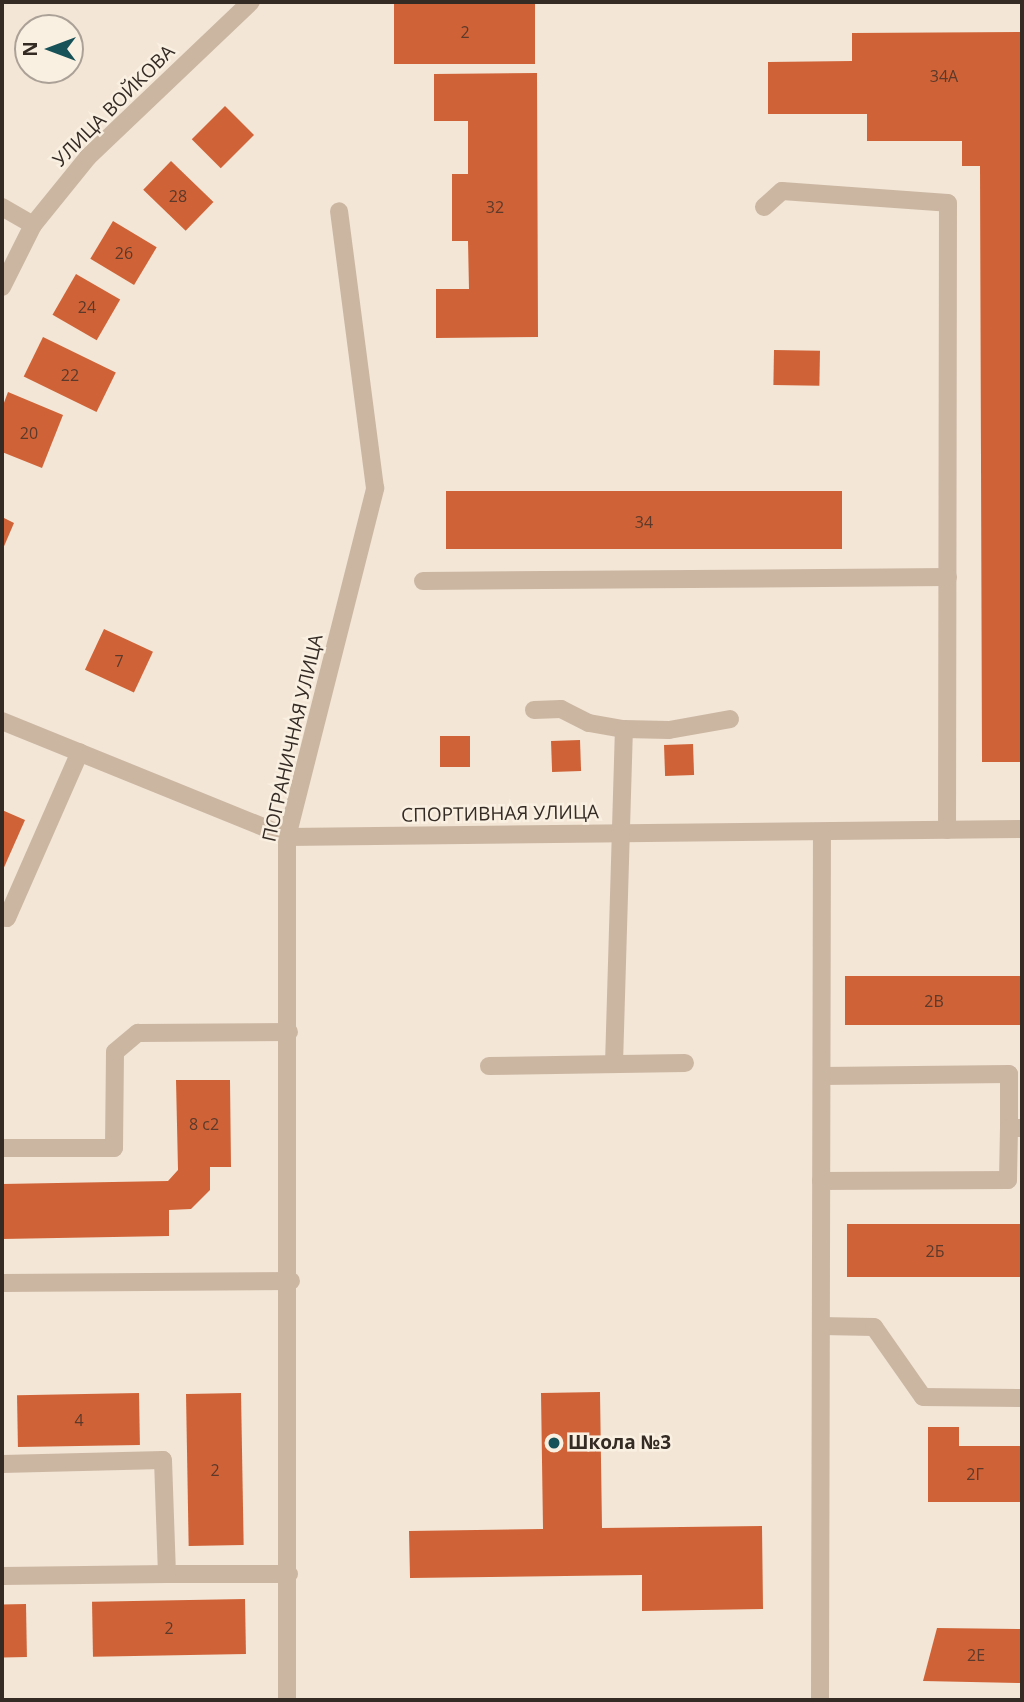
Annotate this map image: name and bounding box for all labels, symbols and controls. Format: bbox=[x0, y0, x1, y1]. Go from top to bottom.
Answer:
north arrow bbox=[14, 14, 84, 84]
house number: 2 bbox=[460, 22, 470, 42]
street label: УЛИЦА ВОЙКОВА bbox=[48, 40, 180, 172]
text: N bbox=[17, 41, 43, 57]
house number: 34А bbox=[930, 66, 958, 86]
house number: 28 bbox=[169, 186, 187, 206]
house number: 32 bbox=[486, 197, 504, 217]
house number: 26 bbox=[115, 243, 133, 263]
house number: 24 bbox=[78, 297, 96, 317]
house number: 22 bbox=[61, 365, 79, 385]
house number: 20 bbox=[20, 423, 38, 443]
house number: 34 bbox=[635, 512, 653, 532]
street label: ПОГРАНИЧНАЯ УЛИЦА bbox=[258, 632, 328, 844]
house number: 7 bbox=[114, 651, 124, 671]
street label: СПОРТИВНАЯ УЛИЦА bbox=[401, 801, 599, 827]
house number: 2В bbox=[924, 991, 944, 1011]
house number: 8 с2 bbox=[189, 1114, 219, 1134]
house number: 2Б bbox=[926, 1241, 944, 1261]
house number: 4 bbox=[74, 1410, 84, 1430]
place label: Школа №3 bbox=[568, 1432, 671, 1454]
marker: Школа №3 bbox=[546, 1435, 562, 1451]
house number: 2 bbox=[210, 1460, 220, 1480]
house number: 2Г bbox=[966, 1464, 984, 1484]
house number: 2 bbox=[164, 1618, 174, 1638]
house number: 2Е bbox=[967, 1645, 985, 1665]

